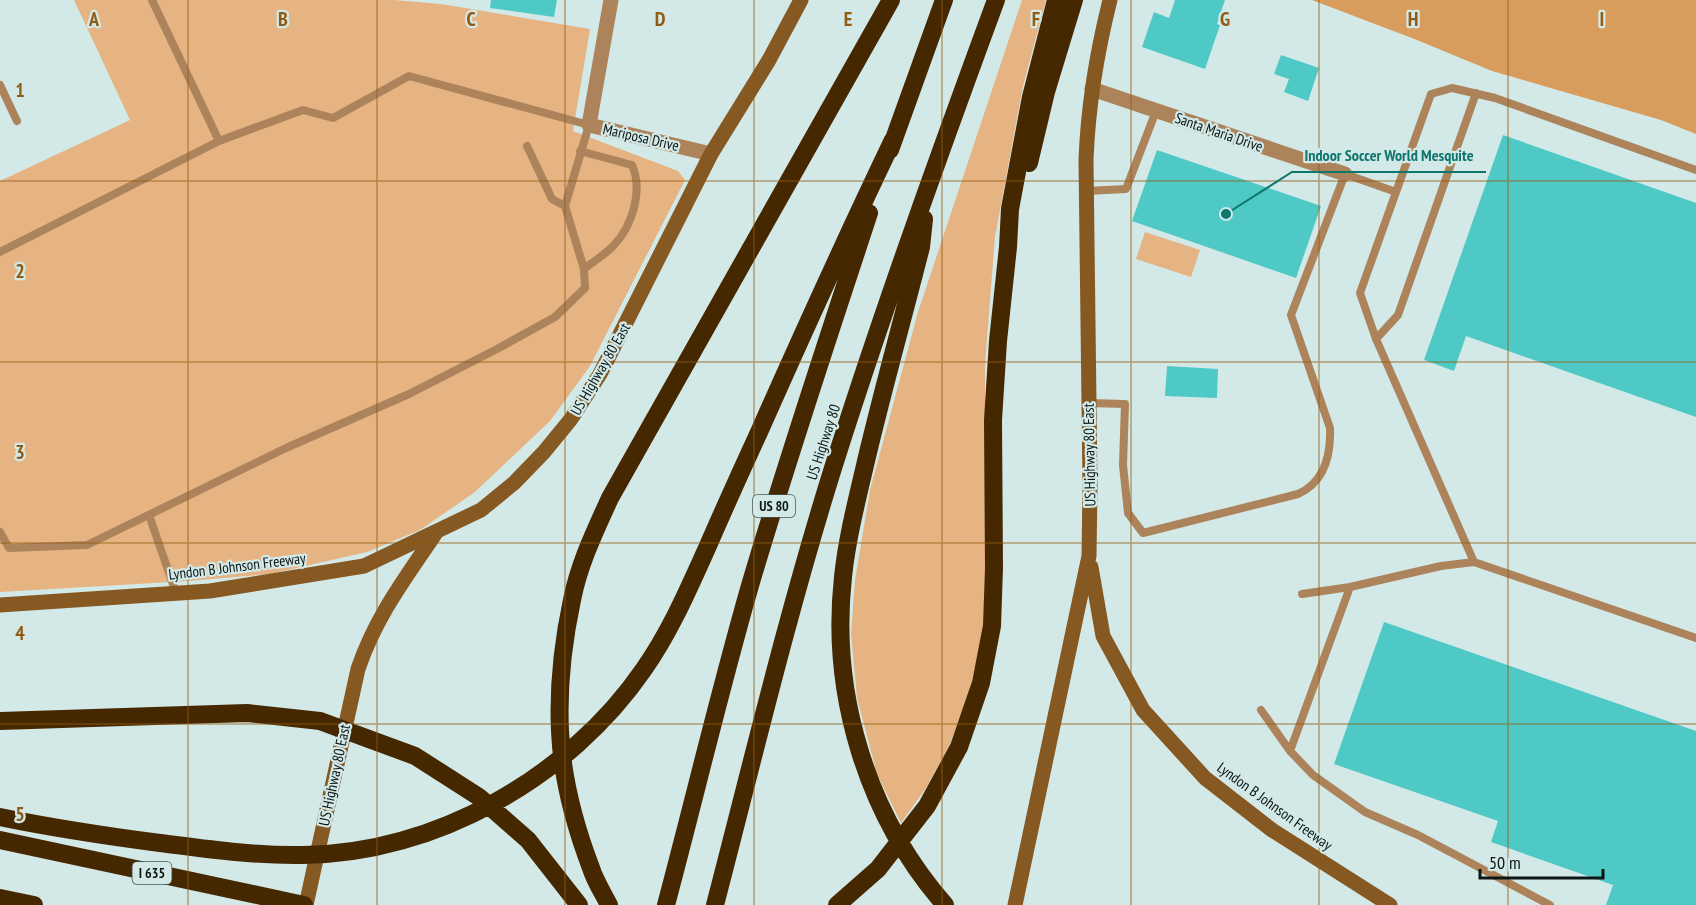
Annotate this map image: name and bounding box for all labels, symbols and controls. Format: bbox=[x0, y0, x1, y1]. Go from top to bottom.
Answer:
text: A bbox=[88, 6, 100, 32]
text: B bbox=[278, 6, 288, 32]
text: C bbox=[466, 6, 476, 32]
text: D bbox=[655, 6, 666, 32]
text: E bbox=[844, 6, 852, 32]
text: F bbox=[1032, 6, 1040, 32]
text: G bbox=[1220, 6, 1230, 32]
text: H bbox=[1408, 6, 1418, 32]
text: I bbox=[1600, 6, 1604, 32]
text: 1 bbox=[15, 77, 25, 103]
street label: Santa Maria Drive bbox=[1173, 108, 1265, 156]
street label: Mariposa Drive bbox=[601, 119, 681, 155]
callout: Indoor Soccer World Mesquite bbox=[1292, 138, 1486, 172]
text: Indoor Soccer World Mesquite bbox=[1305, 145, 1474, 165]
text: 2 bbox=[15, 258, 25, 284]
street label: US Highway 80 East bbox=[566, 320, 634, 418]
street label: US Highway 80 bbox=[802, 401, 844, 482]
street label: US Highway 80 East bbox=[1079, 403, 1099, 507]
text: 3 bbox=[15, 439, 25, 465]
road number: US 80 bbox=[753, 495, 795, 517]
street label: Lyndon B Johnson Freeway bbox=[167, 548, 307, 584]
text: 4 bbox=[15, 620, 25, 646]
street label: US Highway 80 East bbox=[314, 722, 354, 828]
street label: Lyndon B Johnson Freeway bbox=[1214, 758, 1337, 854]
text: 5 bbox=[15, 801, 25, 827]
scale bar bbox=[1480, 842, 1603, 880]
text: 50 m bbox=[1489, 851, 1521, 874]
road number: I 635 bbox=[132, 862, 172, 884]

